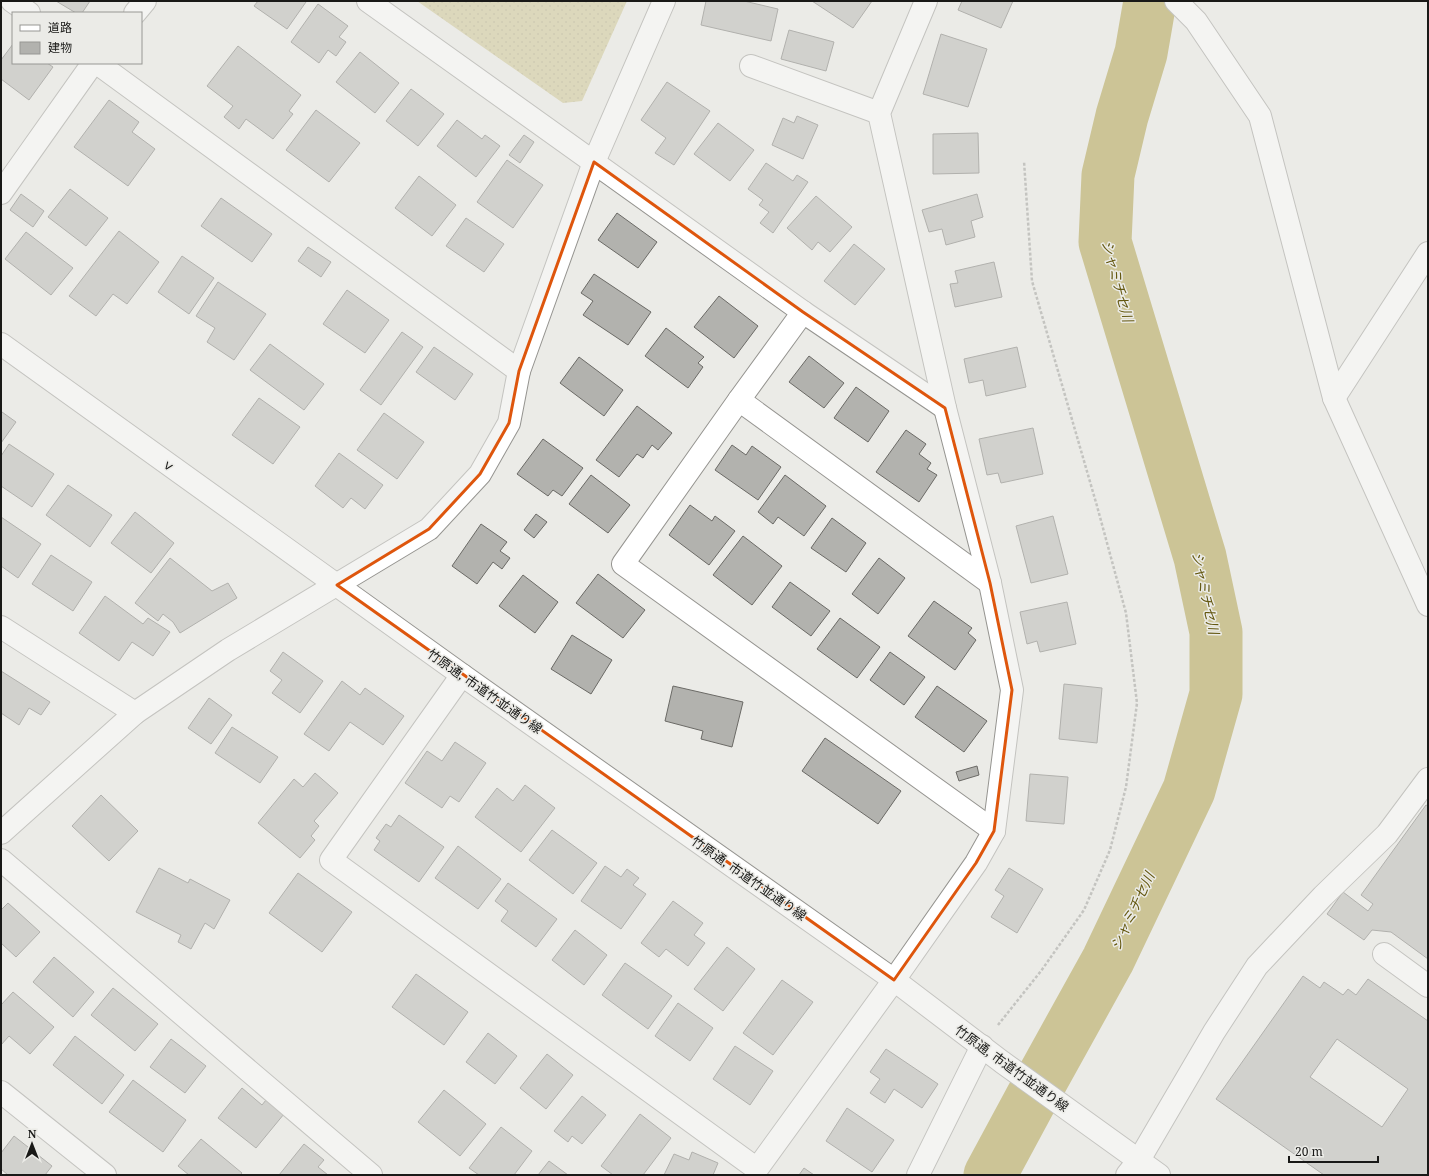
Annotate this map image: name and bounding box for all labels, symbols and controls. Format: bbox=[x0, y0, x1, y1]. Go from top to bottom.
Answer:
legend bbox=[12, 12, 142, 64]
text: 道路 bbox=[48, 19, 72, 36]
text: 建物 bbox=[48, 39, 72, 56]
water label: シャミチセ川 bbox=[1098, 238, 1139, 326]
street label: ｖ bbox=[158, 454, 180, 476]
water label: シャミチセ川 bbox=[1188, 550, 1224, 638]
street label: 竹原通, 市道竹並通り線 bbox=[424, 644, 546, 738]
street label: 竹原通, 市道竹並通り線 bbox=[688, 831, 810, 925]
water label: シャミチセ川 bbox=[1106, 867, 1159, 953]
street label: 竹原通, 市道竹並通り線 bbox=[951, 1021, 1073, 1115]
north arrow bbox=[12, 1124, 52, 1164]
text: N bbox=[28, 1126, 37, 1141]
scale bar bbox=[1289, 1138, 1378, 1164]
text: 20 m bbox=[1295, 1143, 1323, 1160]

